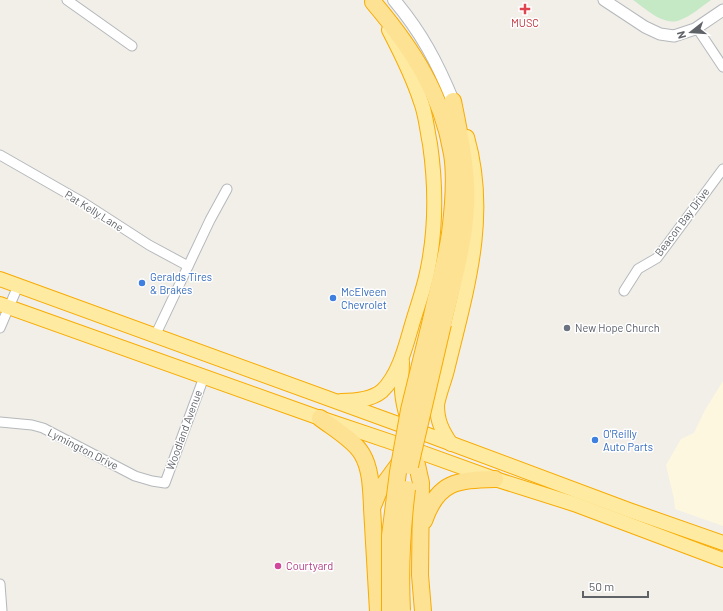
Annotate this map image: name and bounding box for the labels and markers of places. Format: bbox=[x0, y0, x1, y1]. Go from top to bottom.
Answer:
marker: MUSC bbox=[519, 3, 531, 15]
place label: MUSC bbox=[511, 16, 539, 29]
place label: Geralds Tires & Brakes bbox=[150, 270, 212, 296]
marker: Geralds Tires & Brakes bbox=[137, 278, 147, 288]
place label: McElveen Chevrolet bbox=[341, 285, 387, 311]
marker: McElveen Chevrolet bbox=[328, 293, 338, 303]
place label: New Hope Church bbox=[575, 321, 660, 334]
marker: New Hope Church bbox=[562, 323, 572, 333]
place label: O'Reilly Auto Parts bbox=[603, 427, 653, 453]
marker: O'Reilly Auto Parts bbox=[590, 435, 600, 445]
place label: Courtyard bbox=[286, 559, 333, 572]
marker: Courtyard bbox=[273, 561, 283, 571]

